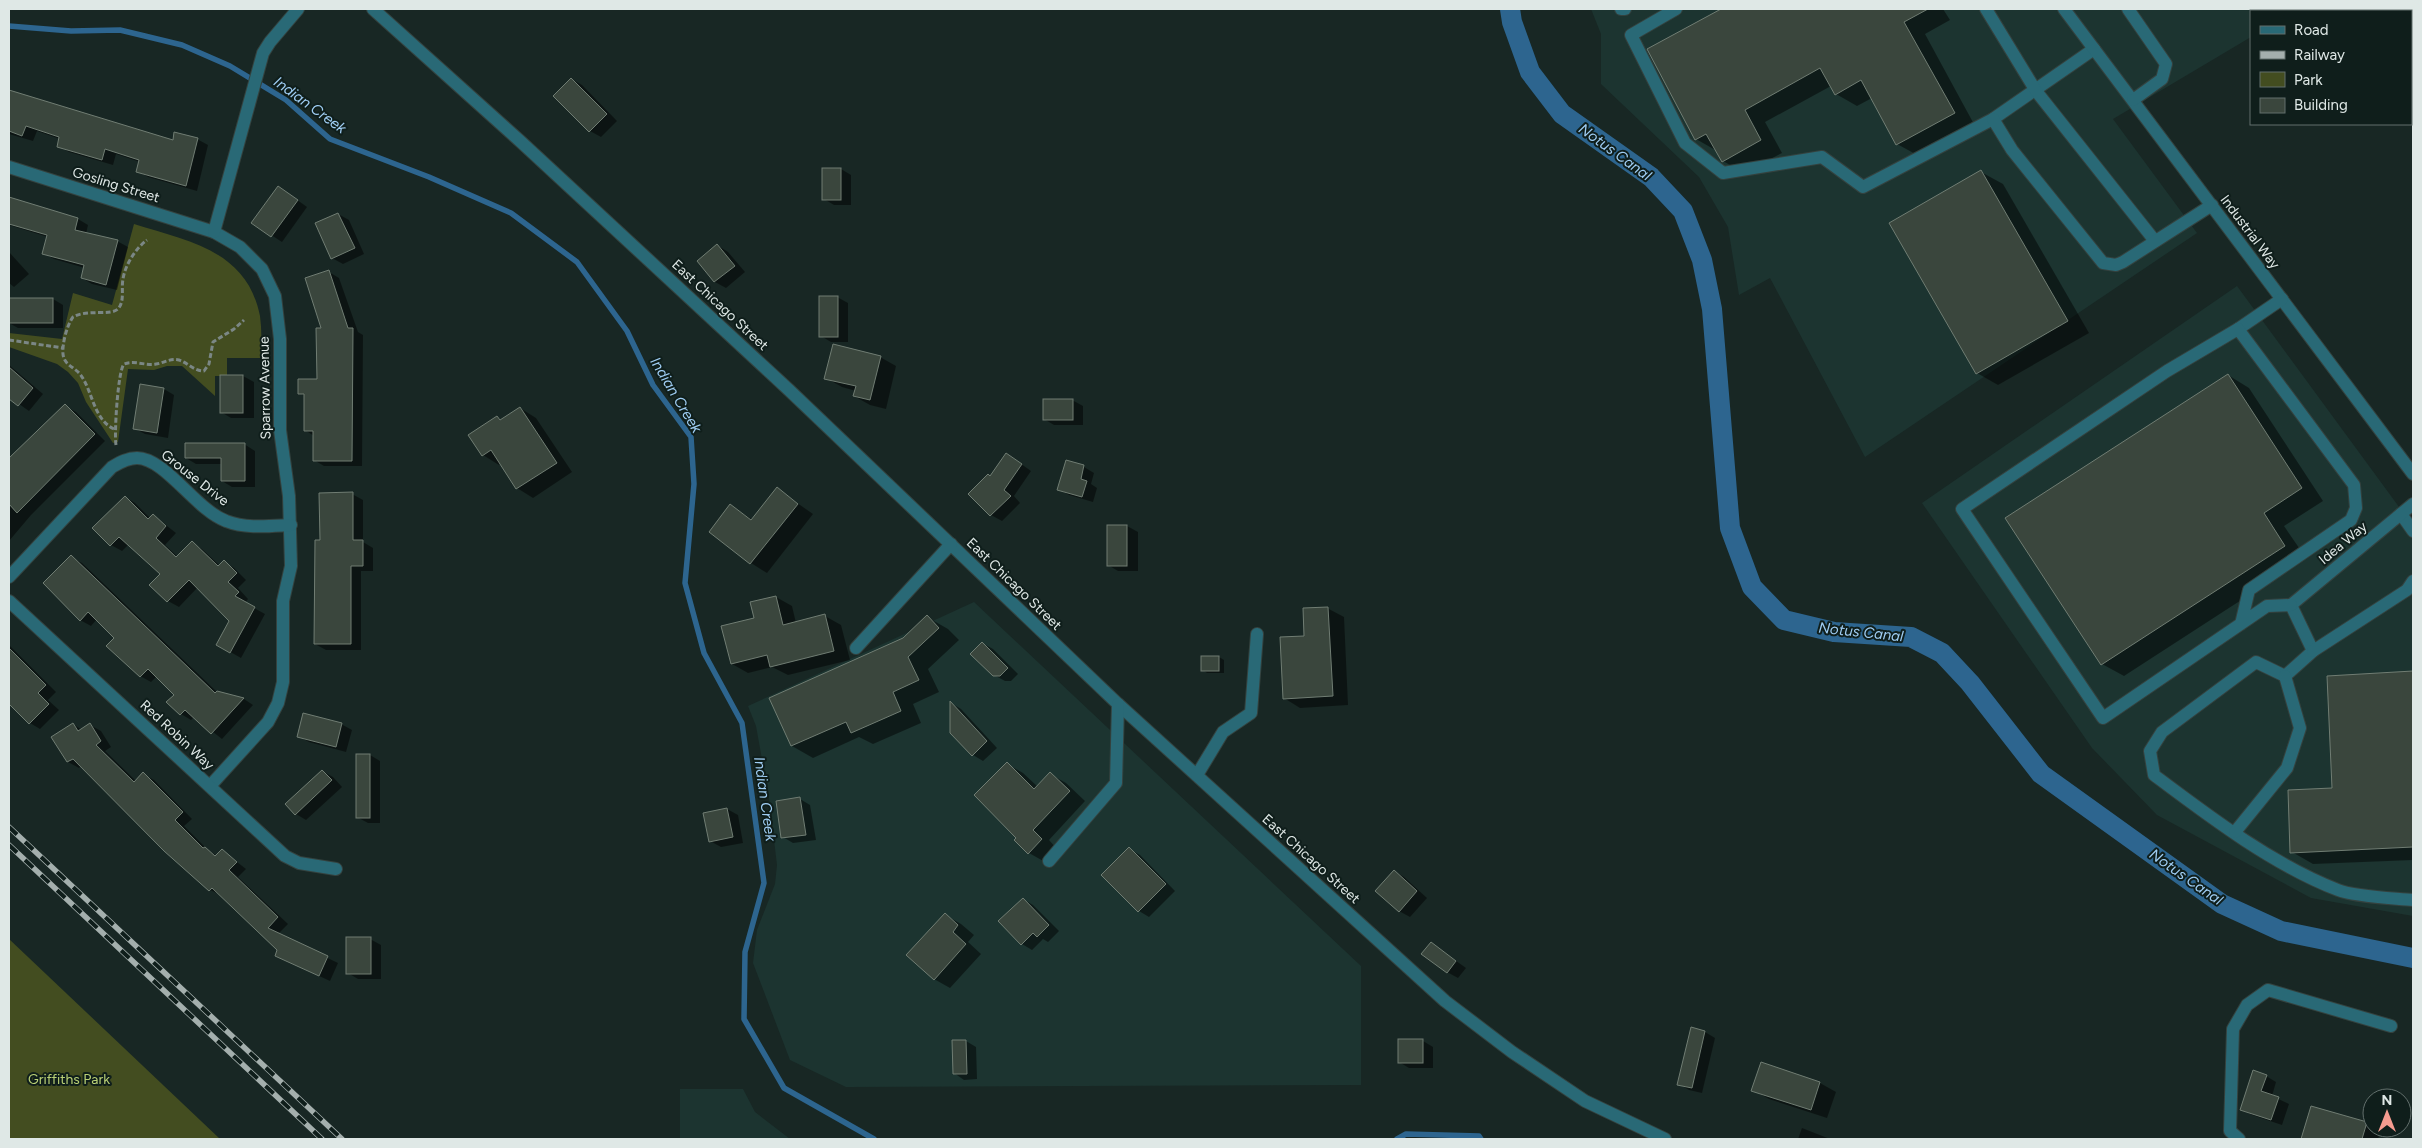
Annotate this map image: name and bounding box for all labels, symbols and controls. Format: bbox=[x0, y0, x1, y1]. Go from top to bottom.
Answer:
legend bbox=[2250, 10, 2412, 125]
text: Road bbox=[2294, 21, 2329, 39]
text: Railway bbox=[2294, 46, 2345, 64]
text: Park bbox=[2294, 71, 2323, 89]
water label: Indian Creek bbox=[270, 73, 350, 138]
text: Building bbox=[2294, 96, 2348, 114]
water label: Notus Canal bbox=[1575, 120, 1655, 185]
street label: Gosling Street bbox=[70, 164, 162, 206]
street label: Industrial Way bbox=[2217, 192, 2284, 273]
street label: East Chicago Street bbox=[668, 256, 772, 354]
street label: Sparrow Avenue bbox=[256, 336, 274, 440]
water label: Indian Creek bbox=[646, 354, 706, 437]
street label: Grouse Drive bbox=[158, 446, 233, 510]
street label: Idea Way bbox=[2316, 518, 2371, 568]
street label: East Chicago Street bbox=[963, 534, 1065, 634]
water label: Notus Canal bbox=[1818, 619, 1905, 645]
street label: Red Robin Way bbox=[136, 696, 218, 774]
water label: Indian Creek bbox=[750, 756, 780, 843]
street label: East Chicago Street bbox=[1259, 811, 1363, 907]
water label: Notus Canal bbox=[2146, 845, 2227, 909]
park label: Griffiths Park bbox=[28, 1071, 110, 1088]
north arrow bbox=[2362, 1088, 2412, 1138]
text: N bbox=[2382, 1092, 2392, 1109]

